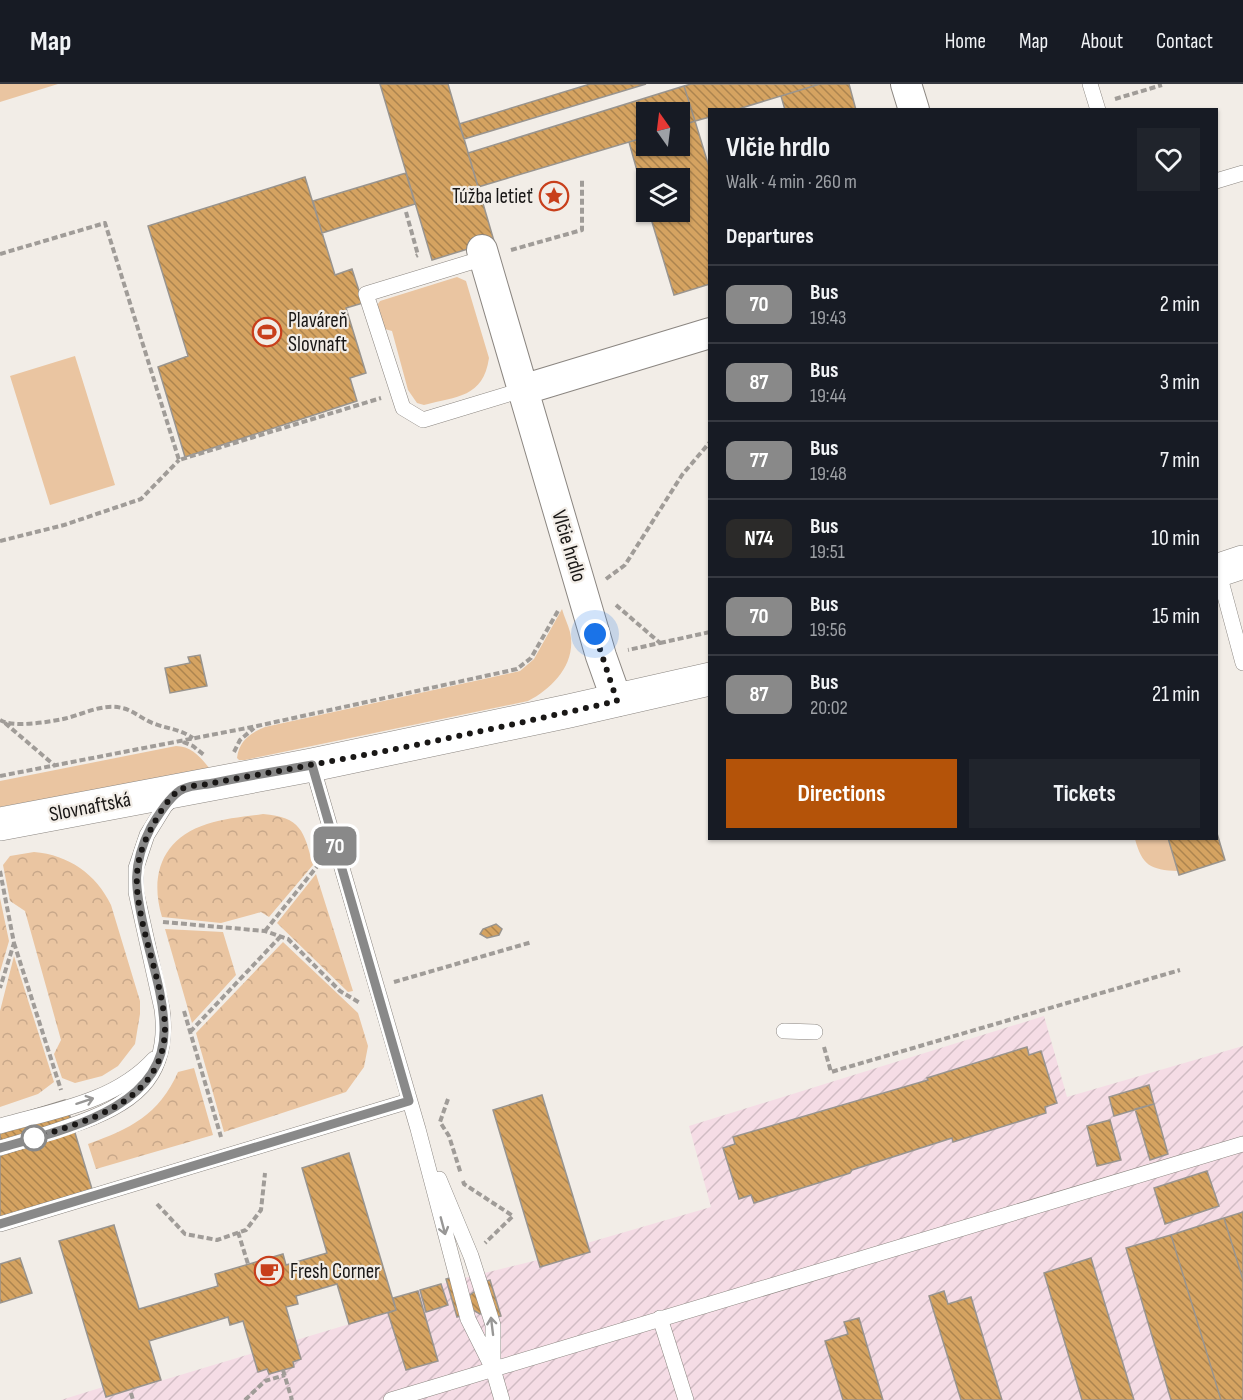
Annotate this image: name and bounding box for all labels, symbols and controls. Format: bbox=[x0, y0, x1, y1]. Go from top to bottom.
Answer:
text: Map bbox=[30, 25, 71, 58]
text: Home bbox=[945, 29, 986, 54]
text: Map bbox=[1019, 29, 1048, 54]
text: About bbox=[1081, 29, 1123, 54]
text: Contact bbox=[1156, 29, 1213, 54]
north arrow bbox=[636, 102, 690, 156]
map controls bbox=[636, 102, 690, 222]
button: heart bbox=[1137, 128, 1200, 191]
text: Vlčie hrdlo bbox=[726, 131, 830, 164]
button: layers bbox=[636, 168, 690, 222]
text: Walk · 4 min · 260 m bbox=[726, 170, 857, 194]
place icon: Túžba letieť bbox=[538, 180, 570, 212]
place label: Túžba letieť bbox=[452, 184, 533, 209]
text: Departures bbox=[726, 223, 814, 250]
text: Bus bbox=[810, 279, 839, 306]
text: 2 min bbox=[1160, 291, 1200, 318]
text: 70 bbox=[749, 292, 769, 317]
text: 19:43 bbox=[810, 306, 846, 330]
place label: Plaváreň Slovnaft bbox=[288, 308, 348, 357]
sports icon: Plaváreň Slovnaft bbox=[251, 316, 283, 348]
text: Bus bbox=[810, 357, 839, 384]
text: 3 min bbox=[1160, 369, 1200, 396]
text: 87 bbox=[749, 370, 769, 395]
text: 19:44 bbox=[810, 384, 846, 408]
text: Bus bbox=[810, 435, 839, 462]
text: 7 min bbox=[1160, 447, 1200, 474]
text: 77 bbox=[750, 448, 768, 473]
text: 19:48 bbox=[810, 462, 847, 486]
street label: Vlčie hrdlo bbox=[546, 507, 592, 585]
text: Bus bbox=[810, 513, 839, 540]
text: 10 min bbox=[1151, 525, 1200, 552]
text: N74 bbox=[745, 526, 773, 551]
text: 19:51 bbox=[810, 540, 845, 564]
text: Bus bbox=[810, 591, 839, 618]
text: 15 min bbox=[1152, 603, 1200, 630]
text: 70 bbox=[749, 604, 769, 629]
text: 19:56 bbox=[810, 618, 846, 642]
your location bbox=[580, 619, 610, 649]
text: Bus bbox=[810, 669, 839, 696]
text: 21 min bbox=[1152, 681, 1200, 708]
text: 87 bbox=[749, 682, 769, 707]
text: 20:02 bbox=[810, 696, 848, 720]
button: Directions bbox=[726, 759, 957, 828]
button: Tickets bbox=[969, 759, 1200, 828]
street label: Slovnaftská bbox=[47, 787, 133, 827]
line badge: 70 bbox=[308, 826, 362, 866]
text: 70 bbox=[325, 834, 345, 859]
one-way arrow bbox=[75, 1095, 94, 1106]
unlabelled marker bbox=[21, 1125, 47, 1151]
one-way arrow bbox=[438, 1216, 450, 1235]
cafe icon: Fresh Corner bbox=[253, 1255, 285, 1287]
place label: Fresh Corner bbox=[290, 1259, 380, 1284]
one-way arrow bbox=[486, 1317, 497, 1336]

